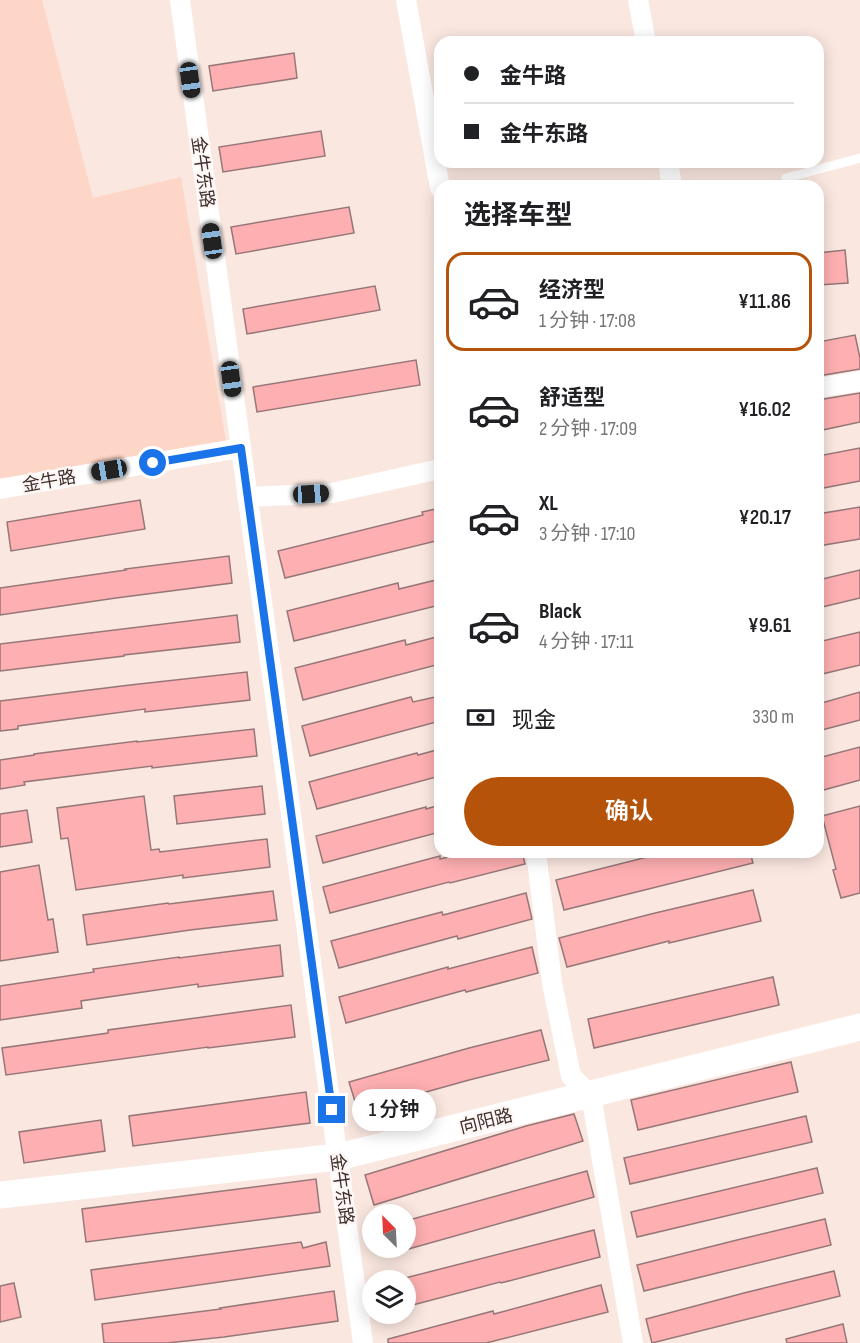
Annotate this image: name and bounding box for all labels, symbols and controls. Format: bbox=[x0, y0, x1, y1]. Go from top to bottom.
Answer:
car bbox=[179, 61, 201, 99]
text: 金牛路 bbox=[500, 63, 566, 90]
text: 金牛东路 bbox=[500, 121, 588, 148]
street label: 金牛东路 bbox=[187, 135, 218, 209]
text: 选择车型 bbox=[464, 200, 572, 232]
car bbox=[201, 222, 223, 260]
icon: car bbox=[467, 275, 521, 329]
text: 经济型 bbox=[539, 277, 605, 304]
text: ¥11.86 bbox=[738, 288, 791, 315]
text: 1 分钟 · 17:08 bbox=[539, 309, 636, 333]
car bbox=[220, 360, 242, 398]
icon: car bbox=[467, 383, 521, 437]
text: 舒适型 bbox=[539, 385, 605, 412]
text: ¥16.02 bbox=[738, 396, 791, 423]
text: 2 分钟 · 17:09 bbox=[539, 417, 637, 441]
route start bbox=[139, 449, 166, 476]
car bbox=[90, 458, 128, 482]
street label: 金牛路 bbox=[21, 466, 77, 497]
car bbox=[293, 484, 329, 504]
text: XL bbox=[539, 490, 558, 517]
icon: car bbox=[467, 491, 521, 545]
text: ¥20.17 bbox=[739, 504, 791, 531]
text: 3 分钟 · 17:10 bbox=[539, 522, 635, 546]
text: Black bbox=[539, 598, 581, 625]
icon: car bbox=[467, 599, 521, 653]
text: ¥9.61 bbox=[748, 612, 791, 639]
text: 4 分钟 · 17:11 bbox=[539, 630, 633, 654]
icon: cash bbox=[464, 701, 497, 734]
text: 330 m bbox=[752, 705, 794, 729]
text: 现金 bbox=[512, 707, 556, 734]
button: 确认 bbox=[464, 777, 794, 846]
callout: 1 分钟 bbox=[353, 1089, 437, 1131]
route end bbox=[318, 1096, 345, 1123]
text: 1 分钟 bbox=[369, 1098, 419, 1122]
street label: 向阳路 bbox=[457, 1105, 515, 1138]
street label: 金牛东路 bbox=[326, 1152, 357, 1226]
north arrow bbox=[362, 1204, 416, 1258]
map controls bbox=[362, 1204, 416, 1324]
button: layers bbox=[362, 1270, 416, 1324]

